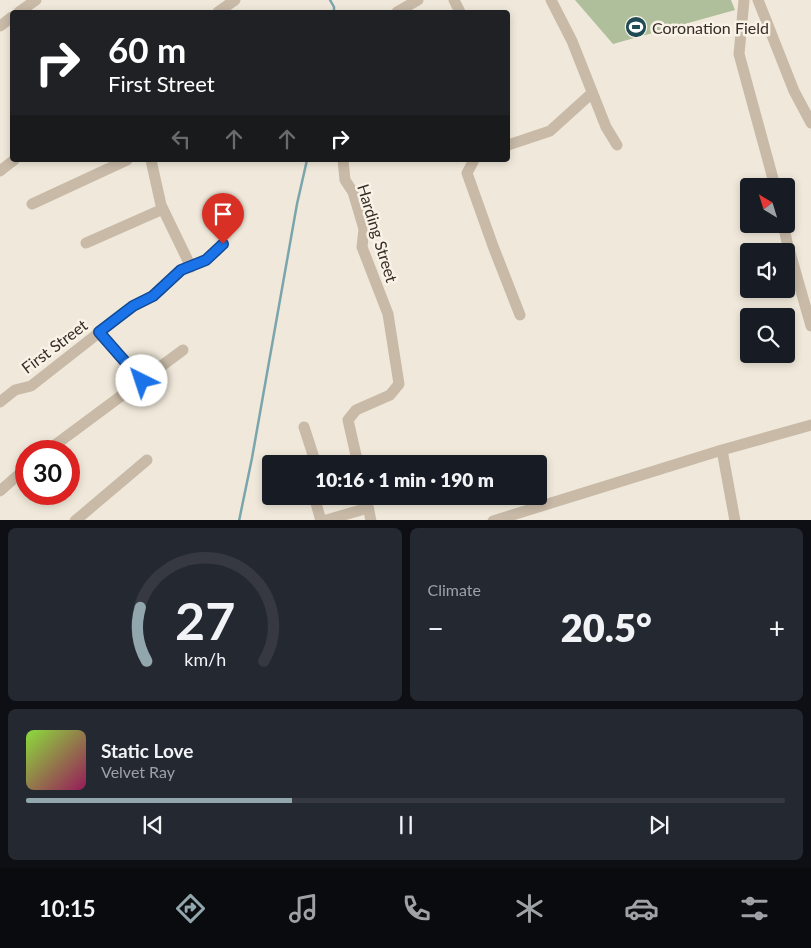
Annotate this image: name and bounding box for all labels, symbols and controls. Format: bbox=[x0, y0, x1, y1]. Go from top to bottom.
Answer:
sports icon: Coronation Field bbox=[624, 15, 648, 39]
place label: Coronation Field bbox=[652, 18, 769, 37]
text: 60 m bbox=[108, 28, 186, 70]
icon: right bbox=[25, 30, 90, 95]
text: First Street bbox=[108, 70, 215, 97]
icon: left bbox=[167, 125, 195, 153]
icon: ahead bbox=[220, 125, 248, 153]
icon: ahead bbox=[273, 125, 301, 153]
icon: right bbox=[326, 125, 354, 153]
north arrow bbox=[740, 178, 795, 232]
map controls bbox=[740, 178, 795, 363]
street label: Harding Street bbox=[354, 182, 402, 285]
pin bbox=[202, 193, 244, 244]
icon: arrive bbox=[209, 200, 237, 228]
button: sound bbox=[740, 243, 795, 298]
button: search bbox=[740, 308, 795, 363]
street label: First Street bbox=[17, 315, 91, 377]
position arrow bbox=[115, 354, 167, 406]
speed limit sign: 30 bbox=[15, 440, 80, 505]
text: 10:16 · 1 min · 190 m bbox=[315, 468, 494, 491]
text: Climate bbox=[428, 580, 481, 599]
text: 27 bbox=[175, 589, 235, 651]
text: 20.5° bbox=[561, 604, 652, 650]
text: − bbox=[428, 611, 444, 645]
text: + bbox=[769, 611, 785, 645]
text: km/h bbox=[184, 648, 226, 670]
text: Static Love bbox=[101, 739, 193, 762]
text: Velvet Ray bbox=[101, 762, 175, 781]
icon: previous bbox=[139, 811, 167, 839]
icon: pause bbox=[392, 811, 420, 839]
icon: next bbox=[645, 811, 673, 839]
icon: directions bbox=[173, 891, 208, 926]
icon: music bbox=[286, 891, 321, 926]
icon: phone bbox=[399, 891, 434, 926]
icon: climate bbox=[512, 891, 547, 926]
icon: car bbox=[624, 891, 659, 926]
icon: filters bbox=[737, 891, 772, 926]
text: 10:15 bbox=[39, 895, 96, 922]

